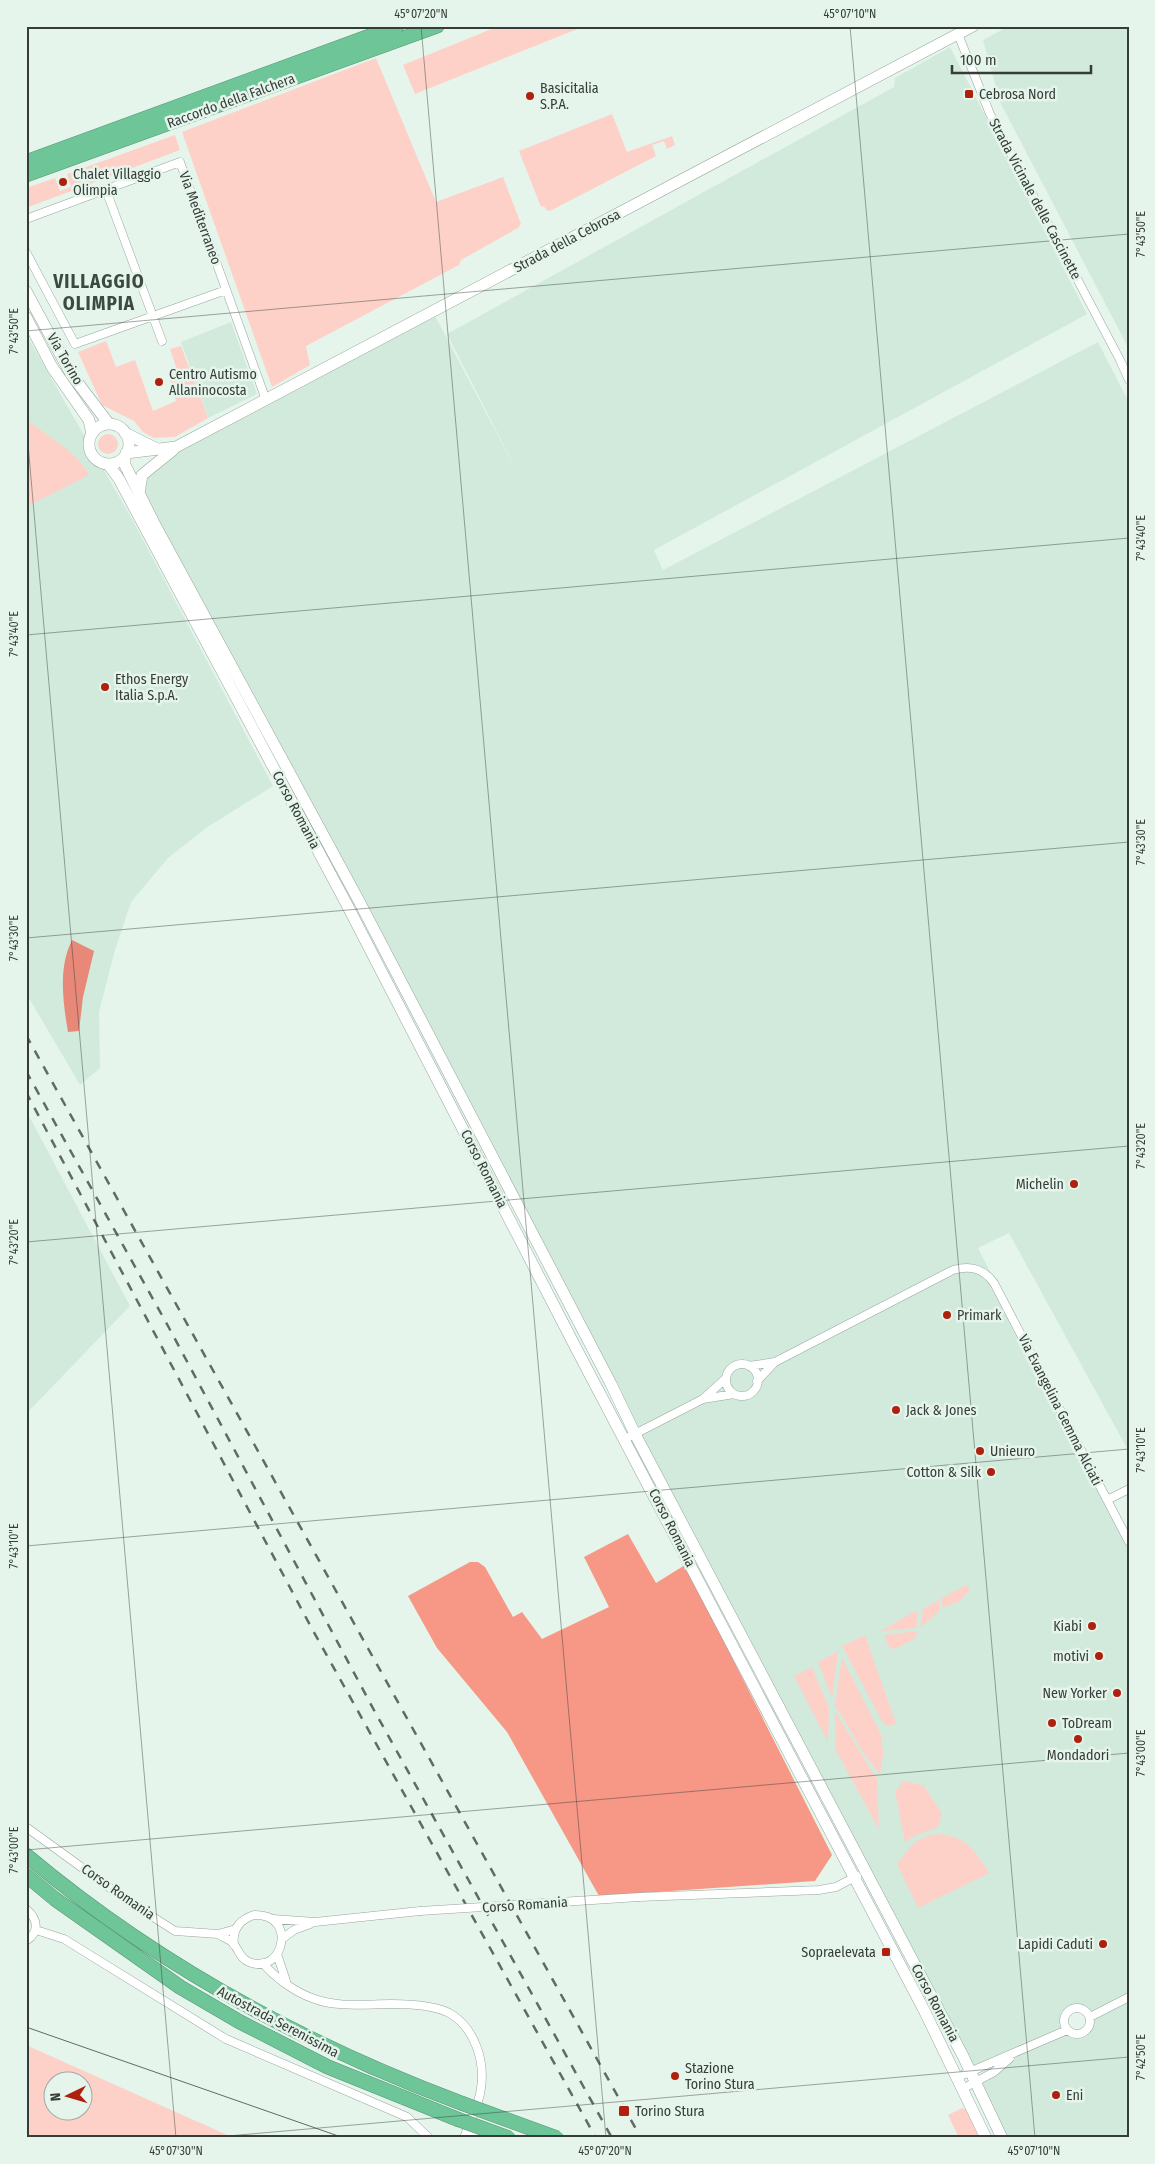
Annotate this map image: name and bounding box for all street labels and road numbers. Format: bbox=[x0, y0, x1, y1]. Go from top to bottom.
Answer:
street label: Raccordo della Falchera bbox=[165, 70, 297, 132]
street label: Strada Vicinale delle Cascinette bbox=[985, 116, 1085, 282]
street label: Via Mediterraneo bbox=[175, 169, 225, 267]
street label: Strada della Cebrosa bbox=[511, 206, 623, 276]
street label: Via Torino bbox=[43, 330, 87, 388]
street label: Corso Romania bbox=[268, 768, 324, 852]
street label: Corso Romania bbox=[457, 1127, 511, 1211]
street label: Via Evangelina Gemma Alciati bbox=[1014, 1332, 1106, 1488]
street label: Corso Romania bbox=[645, 1486, 699, 1570]
street label: Corso Romania bbox=[78, 1860, 158, 1924]
street label: Corso Romania bbox=[482, 1894, 568, 1916]
street label: Corso Romania bbox=[907, 1961, 963, 2045]
street label: Autostrada Serenissima bbox=[214, 1983, 342, 2061]

